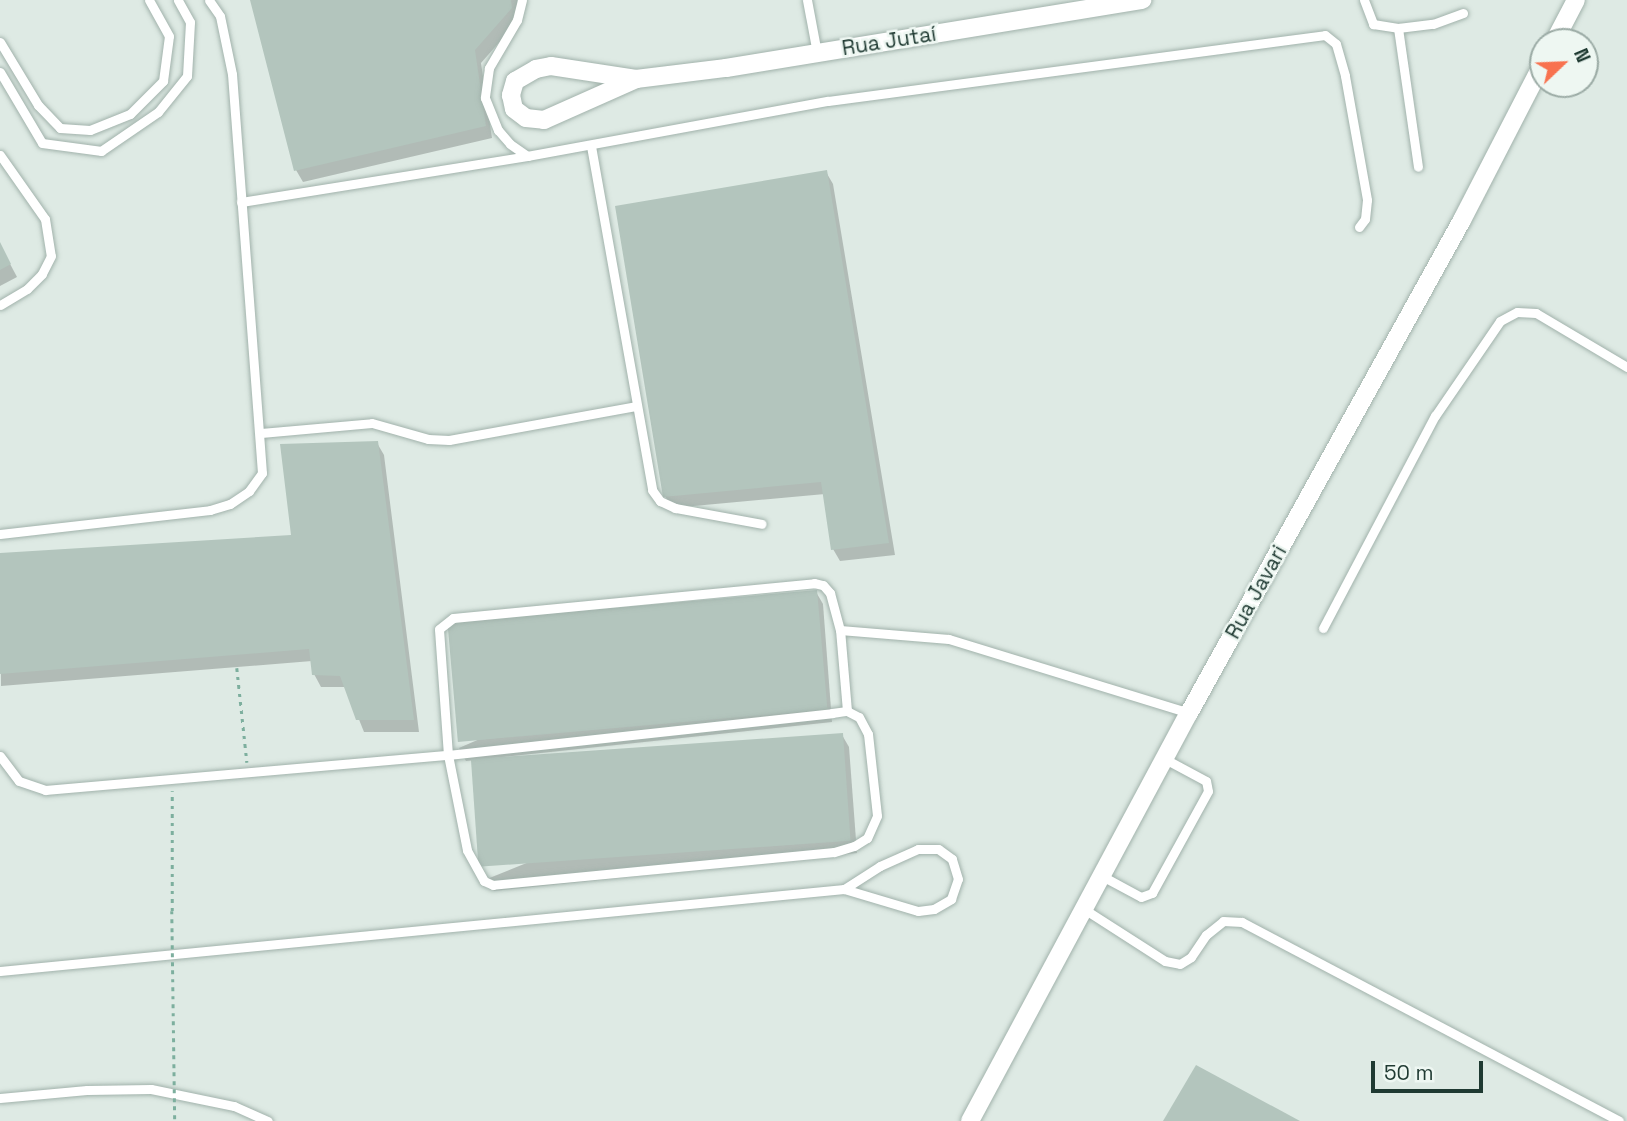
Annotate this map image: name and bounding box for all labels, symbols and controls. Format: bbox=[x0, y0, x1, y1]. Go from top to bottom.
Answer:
street label: Rua Jutaí bbox=[840, 21, 938, 61]
north arrow bbox=[1529, 28, 1599, 98]
text: N bbox=[1568, 45, 1596, 66]
street label: Rua Javari bbox=[1220, 541, 1292, 643]
scale bar bbox=[1375, 1048, 1487, 1092]
text: 50 m bbox=[1384, 1059, 1434, 1086]

